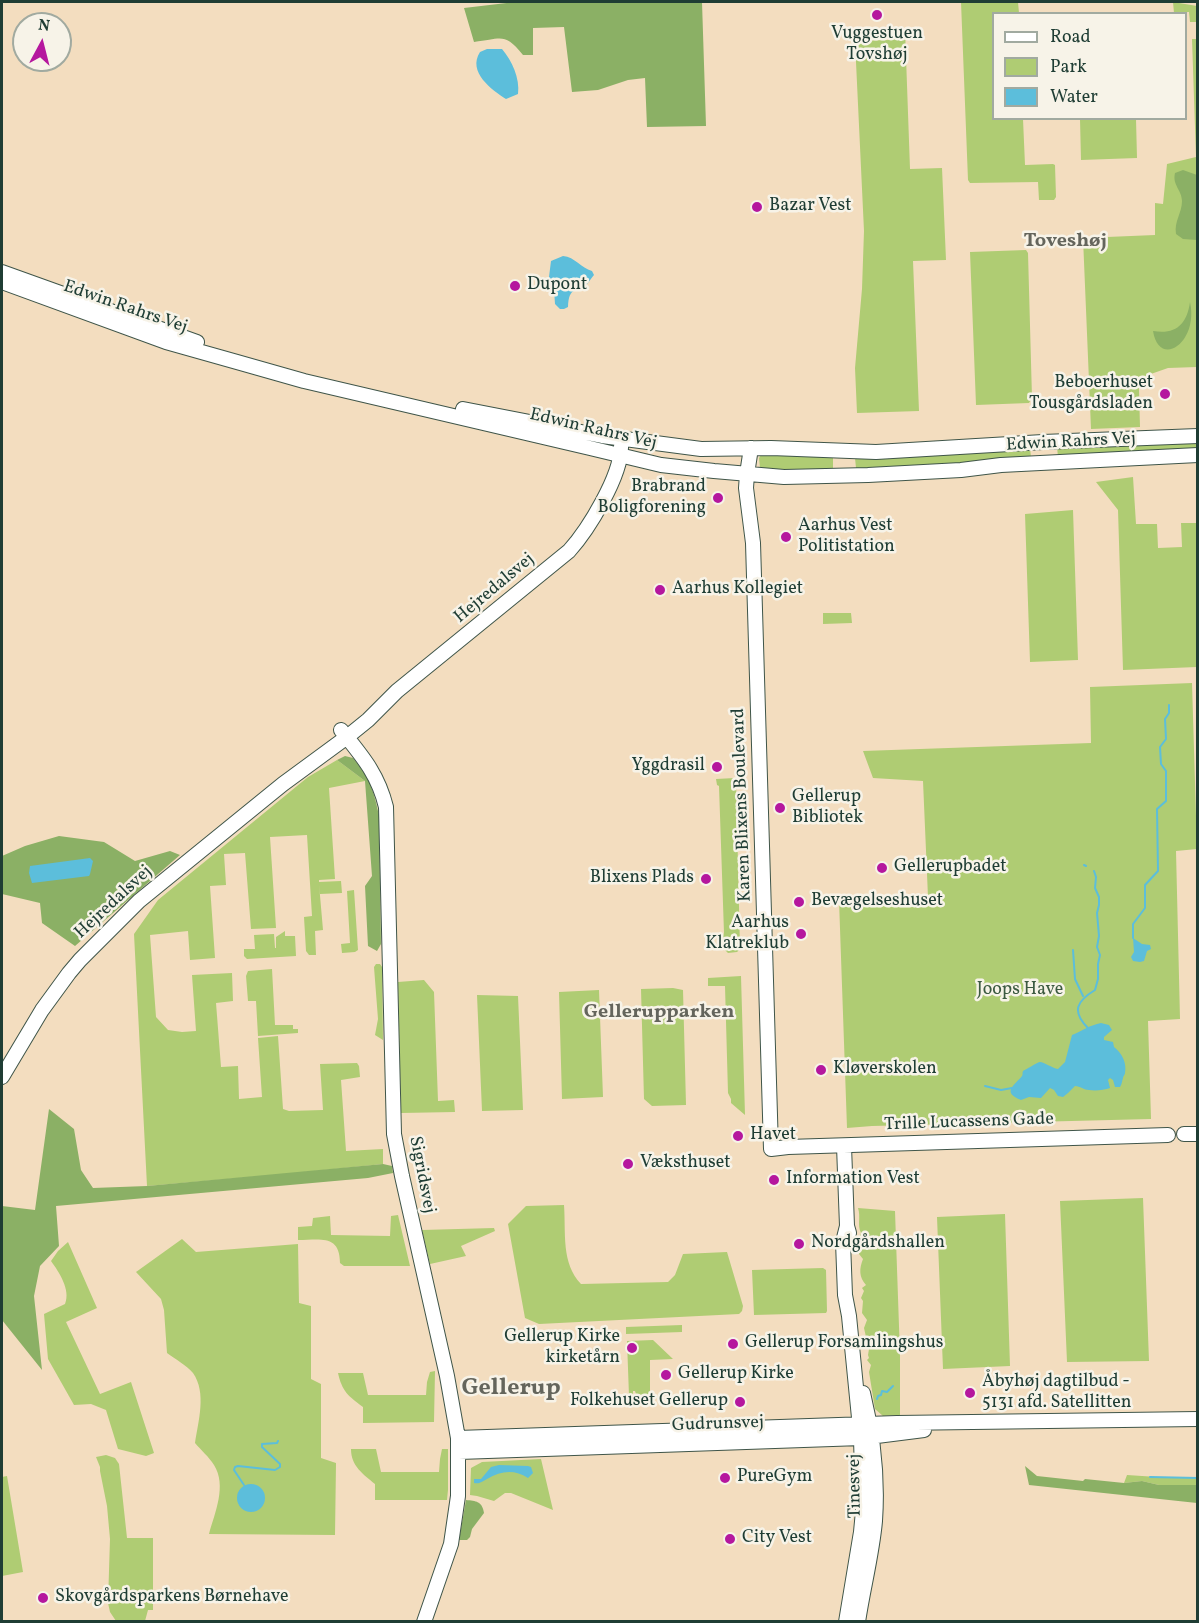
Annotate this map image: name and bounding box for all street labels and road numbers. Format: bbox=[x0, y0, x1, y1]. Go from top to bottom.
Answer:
street label: Edwin Rahrs Vej bbox=[60, 277, 190, 339]
street label: Edwin Rahrs Vej bbox=[527, 405, 659, 455]
street label: Edwin Rahrs Vej bbox=[1006, 429, 1136, 457]
street label: Hejredalsvej bbox=[451, 549, 539, 629]
street label: Karen Blixens Boulevard bbox=[729, 708, 757, 902]
street label: Hejredalsvej bbox=[71, 862, 157, 944]
street label: Trille Lucassens Gade bbox=[884, 1109, 1054, 1137]
street label: Sigridsvej bbox=[403, 1135, 439, 1215]
street label: Gudrunsvej bbox=[672, 1413, 764, 1437]
street label: Tinesvej bbox=[845, 1454, 867, 1518]

